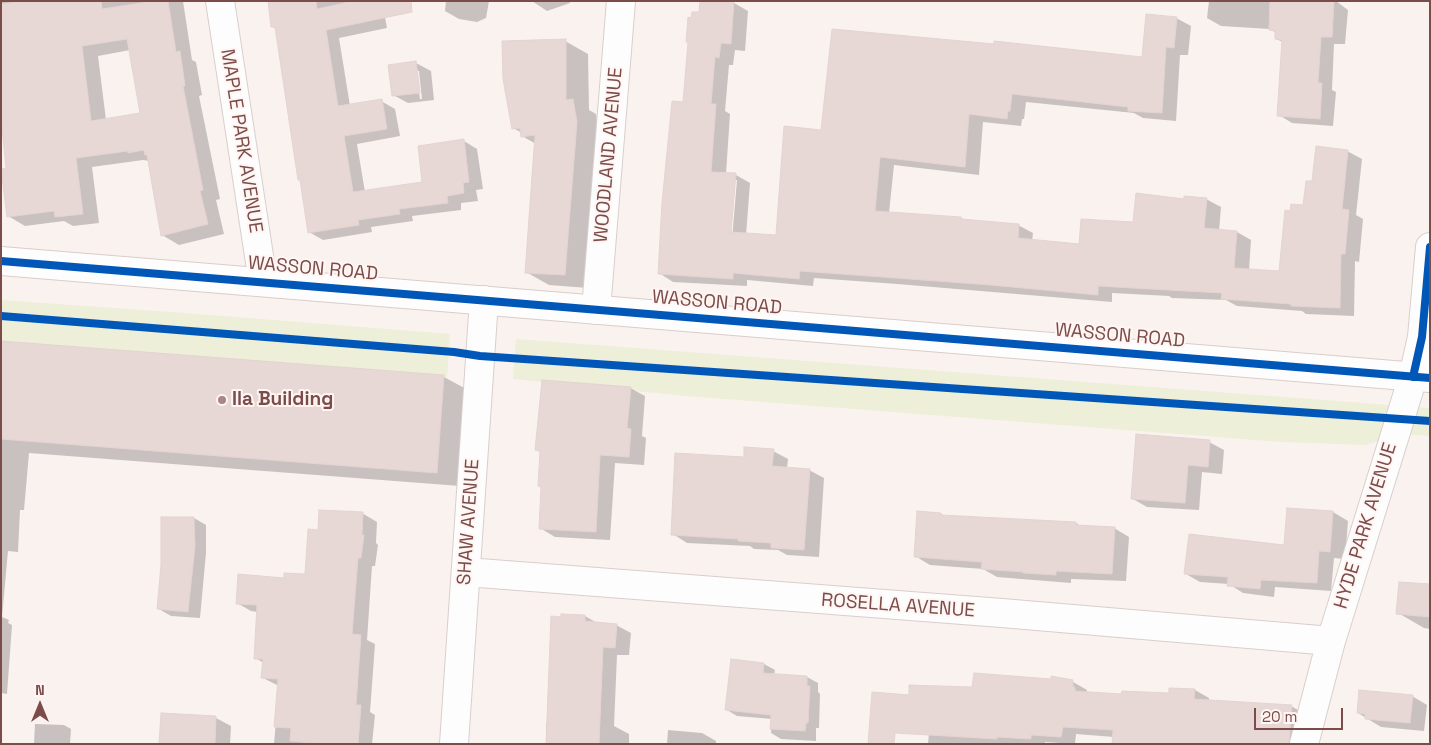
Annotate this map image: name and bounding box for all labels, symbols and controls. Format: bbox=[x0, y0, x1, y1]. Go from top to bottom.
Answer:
street label: MAPLE PARK AVENUE bbox=[215, 47, 267, 235]
street label: WOODLAND AVENUE bbox=[590, 66, 628, 244]
street label: WASSON ROAD bbox=[247, 252, 379, 286]
street label: WASSON ROAD bbox=[651, 286, 783, 320]
street label: WASSON ROAD bbox=[1054, 319, 1186, 353]
place label: Ila Building bbox=[232, 389, 333, 411]
marker: Ila Building bbox=[216, 394, 228, 406]
street label: HYDE PARK AVENUE bbox=[1330, 440, 1402, 612]
street label: SHAW AVENUE bbox=[453, 458, 485, 586]
street label: ROSELLA AVENUE bbox=[820, 589, 976, 623]
north arrow bbox=[15, 680, 65, 730]
text: N bbox=[35, 681, 45, 699]
scale bar bbox=[1256, 698, 1345, 730]
text: 20 m bbox=[1262, 707, 1297, 726]

